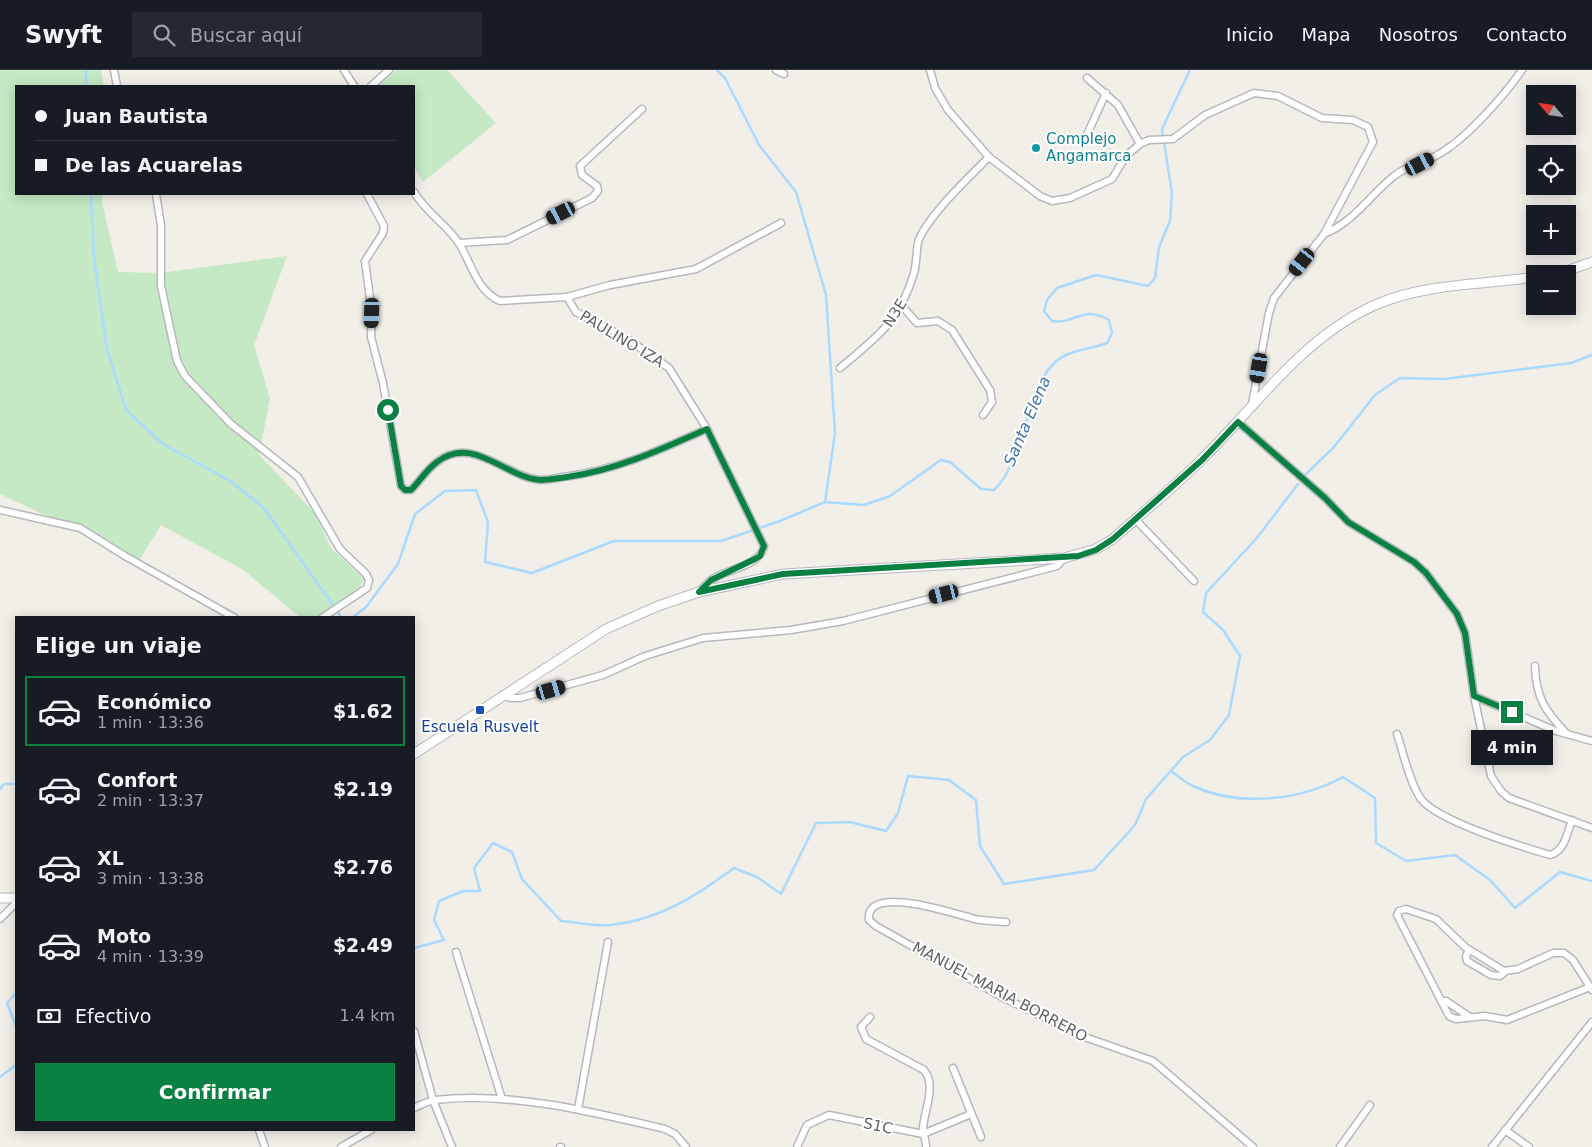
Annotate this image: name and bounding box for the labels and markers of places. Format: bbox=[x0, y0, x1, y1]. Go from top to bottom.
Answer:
place label: Complejo Angamarca bbox=[1046, 130, 1132, 165]
marker: Complejo Angamarca bbox=[1030, 142, 1042, 154]
marker: Escuela Rusvelt bbox=[474, 704, 486, 716]
place label: Escuela Rusvelt bbox=[421, 718, 539, 736]

